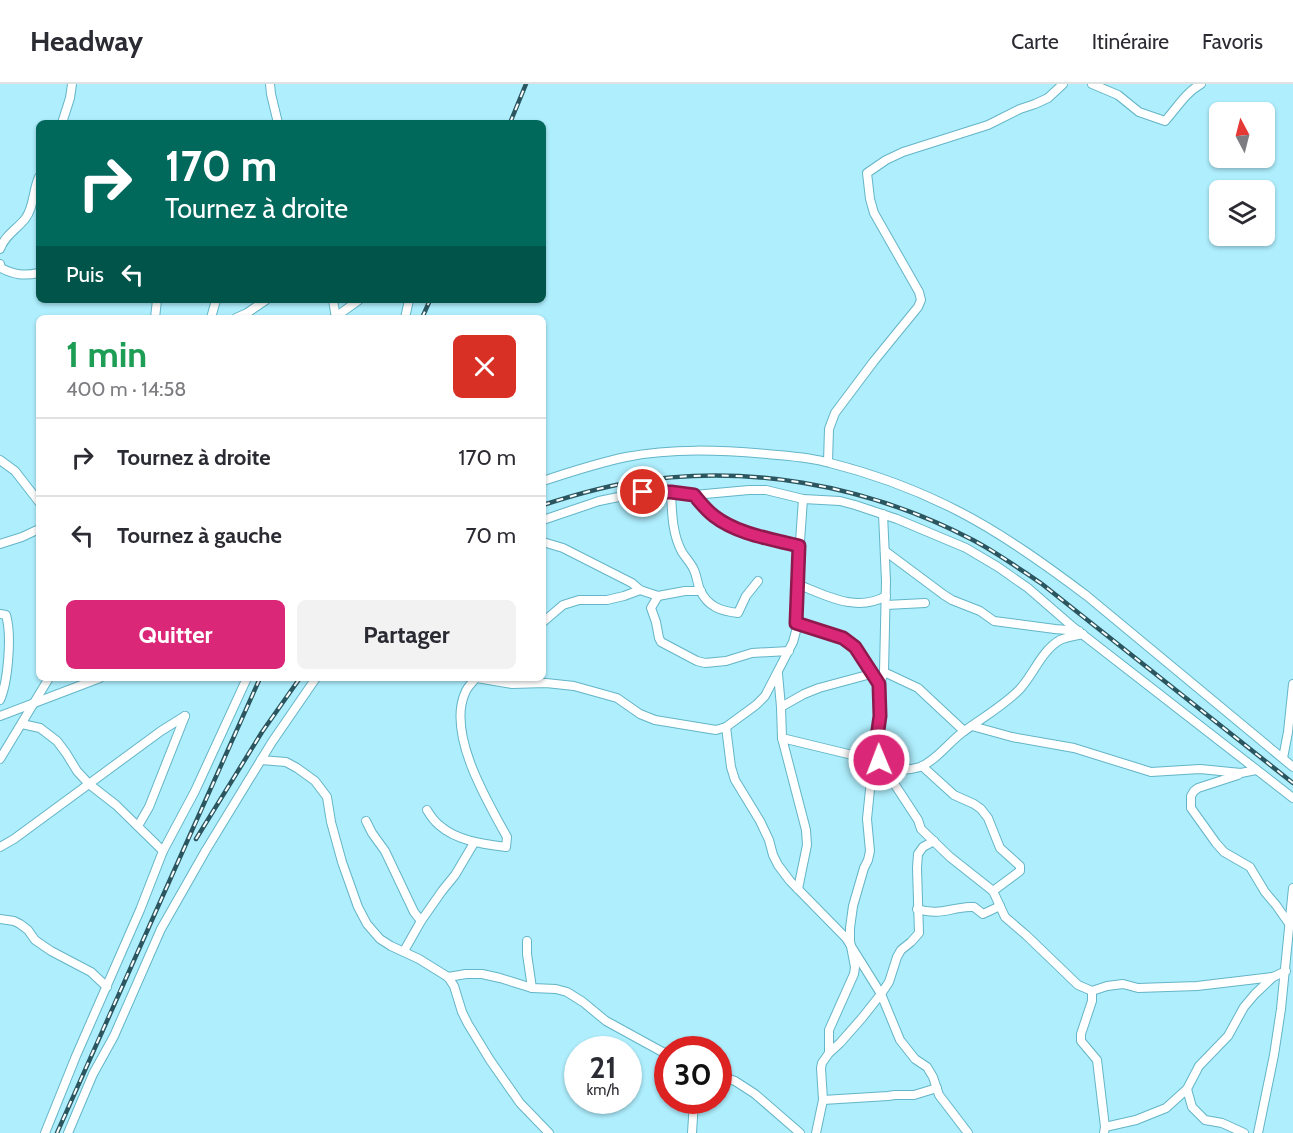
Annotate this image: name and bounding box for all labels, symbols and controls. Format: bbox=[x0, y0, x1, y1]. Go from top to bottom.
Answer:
text: Headway bbox=[30, 24, 143, 58]
text: Carte bbox=[1011, 29, 1059, 54]
text: Itinéraire bbox=[1092, 29, 1169, 54]
text: Favoris bbox=[1202, 29, 1263, 54]
north arrow bbox=[1209, 102, 1275, 168]
map controls bbox=[1209, 102, 1275, 246]
text: 170 m bbox=[165, 140, 277, 192]
icon: right bbox=[66, 144, 144, 222]
button: layers bbox=[1209, 180, 1275, 246]
text: Tournez à droite bbox=[165, 192, 348, 225]
icon: left bbox=[116, 258, 149, 291]
text: Puis bbox=[66, 261, 104, 288]
text: 1 min bbox=[66, 332, 147, 376]
button: close bbox=[453, 335, 516, 398]
text: 400 m · 14:58 bbox=[66, 377, 186, 401]
icon: right bbox=[66, 441, 99, 474]
text: Tournez à droite bbox=[117, 444, 271, 471]
text: 170 m bbox=[458, 444, 516, 471]
pin bbox=[617, 466, 668, 517]
icon: arrive bbox=[626, 475, 659, 508]
icon: left bbox=[66, 519, 99, 552]
text: Tournez à gauche bbox=[117, 522, 282, 549]
text: 70 m bbox=[466, 522, 516, 549]
button: Quitter bbox=[66, 600, 285, 669]
button: Partager bbox=[297, 600, 516, 669]
position arrow bbox=[847, 728, 911, 792]
speed limit sign: 30 bbox=[654, 1036, 732, 1114]
text: 21 bbox=[590, 1049, 616, 1086]
text: km/h bbox=[587, 1081, 619, 1099]

